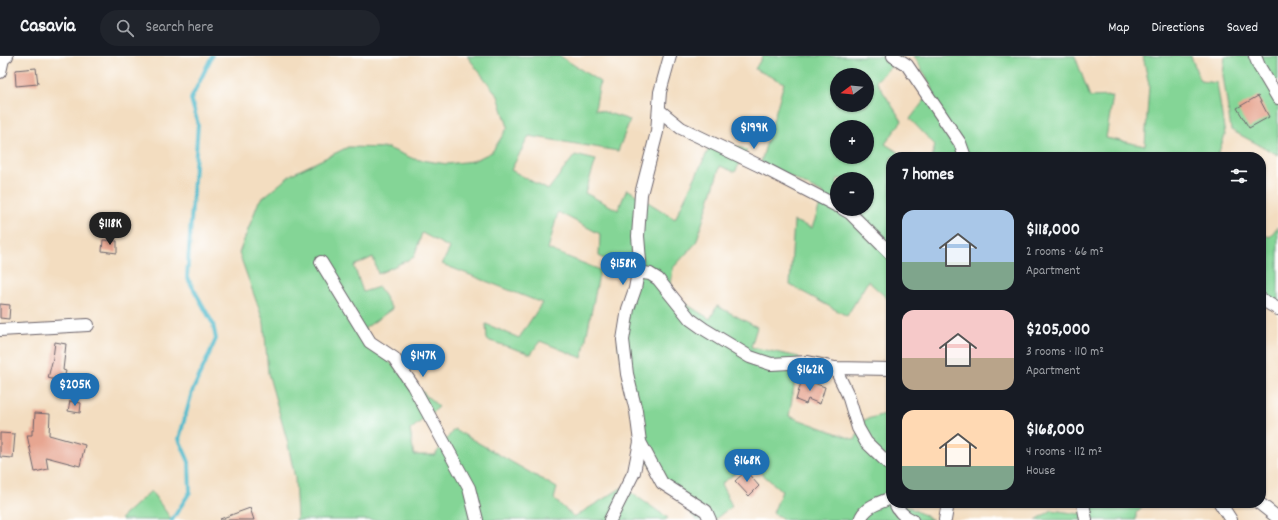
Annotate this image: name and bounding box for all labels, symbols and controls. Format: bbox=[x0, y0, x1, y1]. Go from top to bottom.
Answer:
search box bbox=[100, 10, 380, 46]
text: Casavia bbox=[20, 14, 76, 41]
icon: search bbox=[114, 17, 136, 39]
text: Search here bbox=[146, 17, 213, 39]
text: Map bbox=[1108, 18, 1130, 38]
text: Directions bbox=[1152, 18, 1205, 38]
text: Saved bbox=[1227, 18, 1258, 38]
north arrow bbox=[830, 68, 874, 112]
map controls bbox=[830, 68, 874, 216]
pin: $199K bbox=[726, 116, 782, 150]
text: $199K bbox=[740, 119, 768, 138]
button: + bbox=[830, 120, 874, 164]
text: 7 homes bbox=[902, 164, 954, 188]
icon: filters bbox=[1228, 165, 1250, 187]
button: − bbox=[830, 172, 874, 216]
pin: $118K bbox=[82, 212, 138, 246]
text: $118K bbox=[98, 215, 122, 234]
text: $118,000 bbox=[1026, 219, 1080, 243]
icon: home bbox=[934, 226, 982, 274]
text: 2 rooms · 66 m² bbox=[1026, 243, 1104, 262]
pin: $158K bbox=[595, 252, 651, 286]
text: $158K bbox=[610, 255, 636, 274]
text: Apartment bbox=[1026, 262, 1080, 281]
text: $205,000 bbox=[1026, 319, 1090, 343]
icon: home bbox=[934, 326, 982, 374]
text: 3 rooms · 110 m² bbox=[1026, 343, 1104, 362]
pin: $147K bbox=[395, 344, 451, 378]
text: $147K bbox=[410, 347, 436, 366]
pin: $162K bbox=[782, 358, 838, 392]
text: $162K bbox=[796, 361, 824, 380]
text: Apartment bbox=[1026, 362, 1080, 381]
pin: $205K bbox=[47, 373, 103, 407]
text: $205K bbox=[59, 376, 91, 395]
text: $168,000 bbox=[1026, 419, 1085, 443]
icon: home bbox=[934, 426, 982, 474]
text: 4 rooms · 112 m² bbox=[1026, 443, 1102, 462]
pin: $168K bbox=[719, 449, 775, 483]
text: $168K bbox=[733, 452, 761, 471]
text: House bbox=[1026, 462, 1055, 481]

